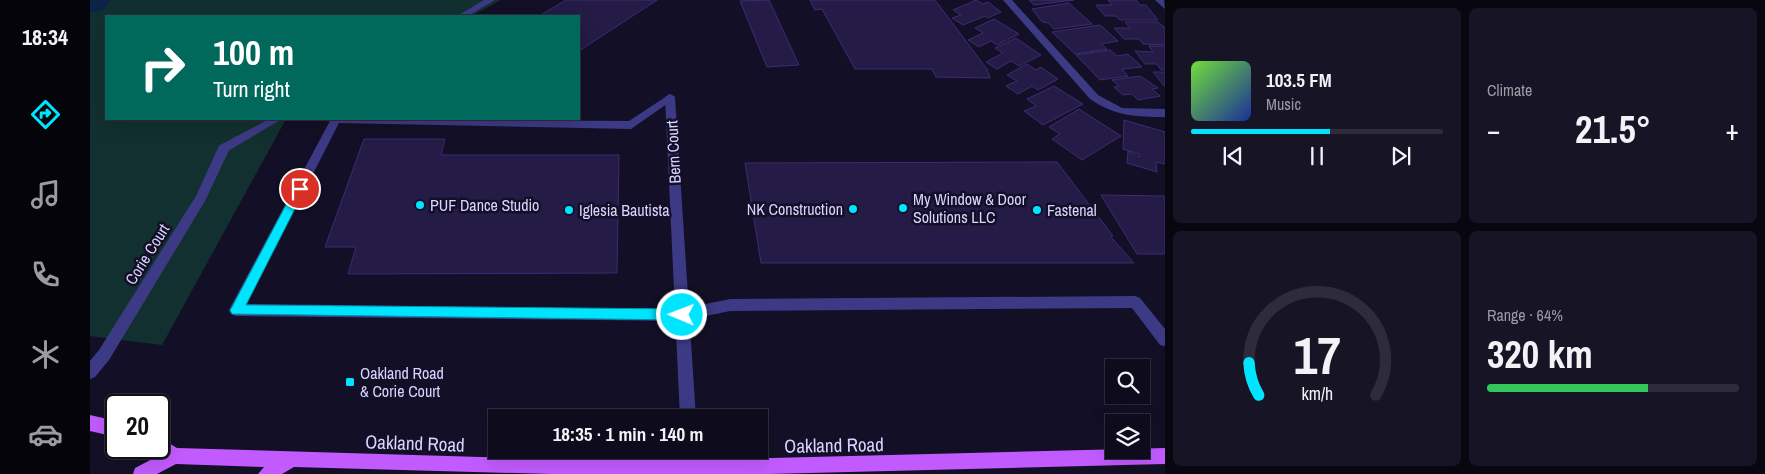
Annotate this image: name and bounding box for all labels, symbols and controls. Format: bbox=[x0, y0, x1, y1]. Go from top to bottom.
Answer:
text: 18:34 bbox=[22, 22, 68, 52]
text: 100 m bbox=[213, 29, 294, 76]
icon: right bbox=[130, 35, 195, 100]
text: 103.5 FM bbox=[1266, 67, 1332, 93]
text: Turn right bbox=[213, 74, 290, 104]
text: Climate bbox=[1487, 79, 1532, 101]
text: Music bbox=[1266, 93, 1301, 115]
icon: directions bbox=[28, 97, 63, 132]
text: 21.5° bbox=[1575, 104, 1651, 155]
text: − bbox=[1487, 111, 1500, 149]
text: + bbox=[1726, 111, 1739, 149]
street label: Bern Court bbox=[660, 119, 686, 184]
icon: previous bbox=[1219, 142, 1247, 170]
icon: pause bbox=[1303, 142, 1331, 170]
icon: next bbox=[1387, 142, 1415, 170]
pin bbox=[279, 168, 321, 210]
icon: arrive bbox=[286, 175, 314, 203]
icon: music bbox=[28, 177, 63, 212]
place label: My Window & Door Solutions LLC bbox=[913, 188, 1027, 228]
place label: PUF Dance Studio bbox=[430, 194, 539, 216]
place label: NK Construction bbox=[747, 198, 843, 220]
marker: PUF Dance Studio bbox=[414, 199, 426, 211]
place label: Iglesia Bautista bbox=[579, 199, 670, 221]
place label: Fastenal bbox=[1047, 199, 1097, 221]
marker: My Window & Door Solutions LLC bbox=[897, 202, 909, 214]
marker: NK Construction bbox=[847, 203, 859, 215]
marker: Iglesia Bautista bbox=[563, 204, 575, 216]
marker: Fastenal bbox=[1031, 204, 1043, 216]
street label: Corie Court bbox=[120, 219, 174, 289]
icon: phone bbox=[28, 257, 63, 292]
position arrow bbox=[655, 288, 707, 340]
text: Range · 64% bbox=[1487, 304, 1563, 326]
text: 17 bbox=[1293, 320, 1341, 390]
text: 320 km bbox=[1487, 329, 1593, 380]
icon: climate bbox=[28, 337, 63, 372]
map controls bbox=[1105, 359, 1150, 459]
button: search bbox=[1105, 359, 1150, 404]
place label: Oakland Road & Corie Court bbox=[360, 362, 444, 402]
marker: Oakland Road & Corie Court bbox=[344, 376, 356, 388]
text: km/h bbox=[1301, 382, 1333, 406]
speed limit sign: 20 bbox=[105, 394, 170, 459]
button: layers bbox=[1105, 414, 1150, 459]
icon: car bbox=[28, 417, 63, 452]
text: 18:35 · 1 min · 140 m bbox=[553, 421, 703, 447]
street label: Oakland Road bbox=[365, 428, 465, 458]
street label: Oakland Road bbox=[784, 431, 884, 459]

